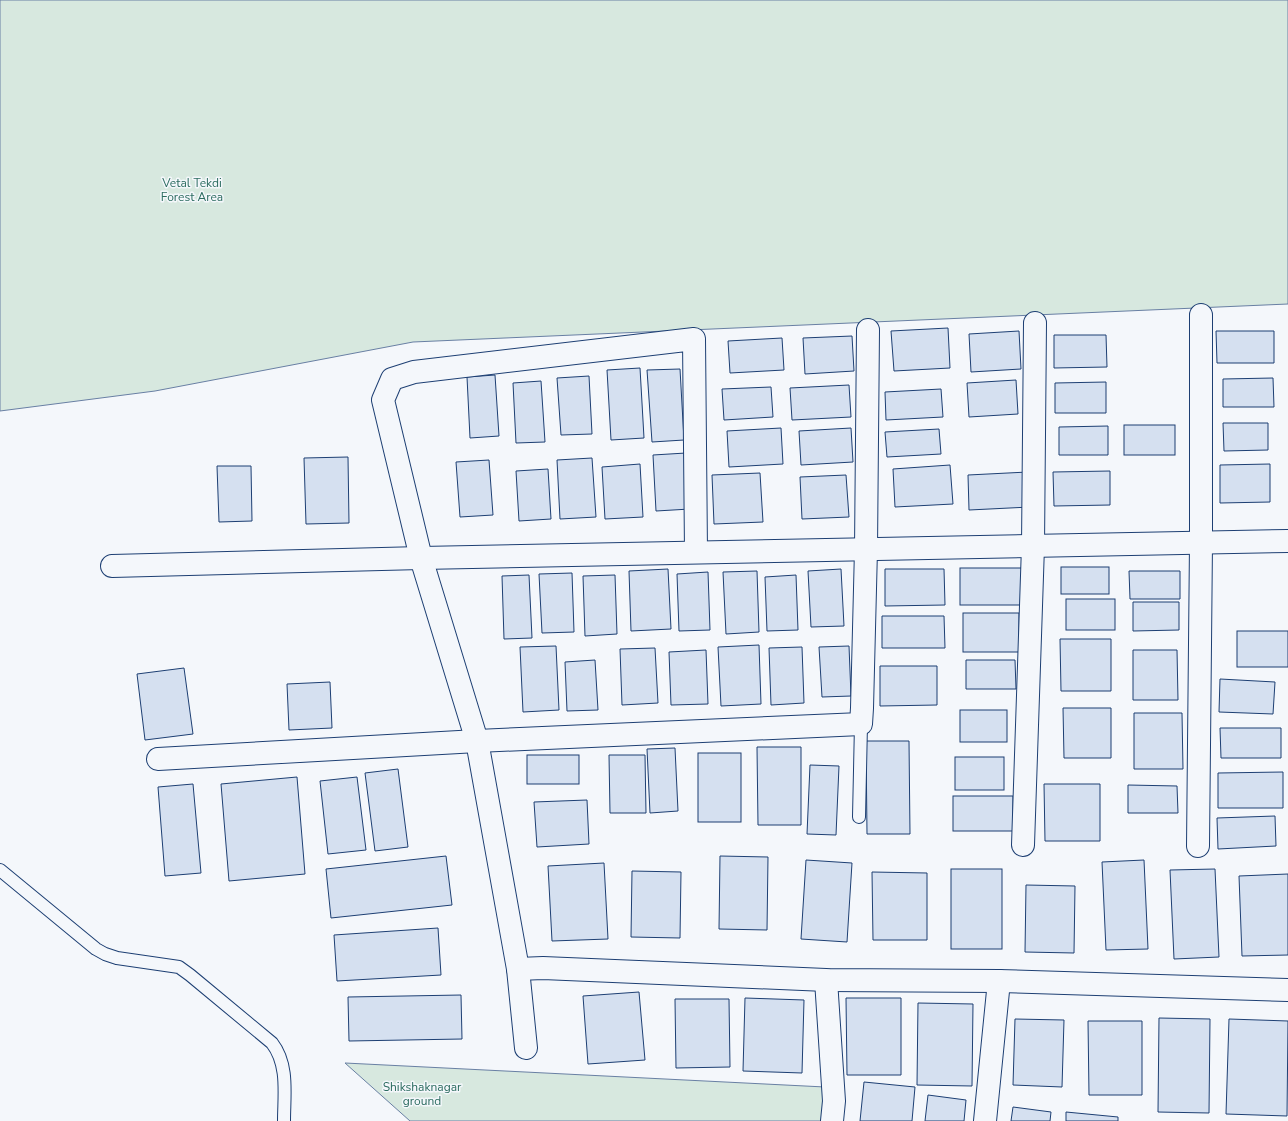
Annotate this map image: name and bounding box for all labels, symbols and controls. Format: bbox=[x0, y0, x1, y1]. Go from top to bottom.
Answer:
park label: Vetal Tekdi Forest Area bbox=[161, 175, 223, 205]
park label: Shikshaknagar ground bbox=[383, 1079, 462, 1109]

